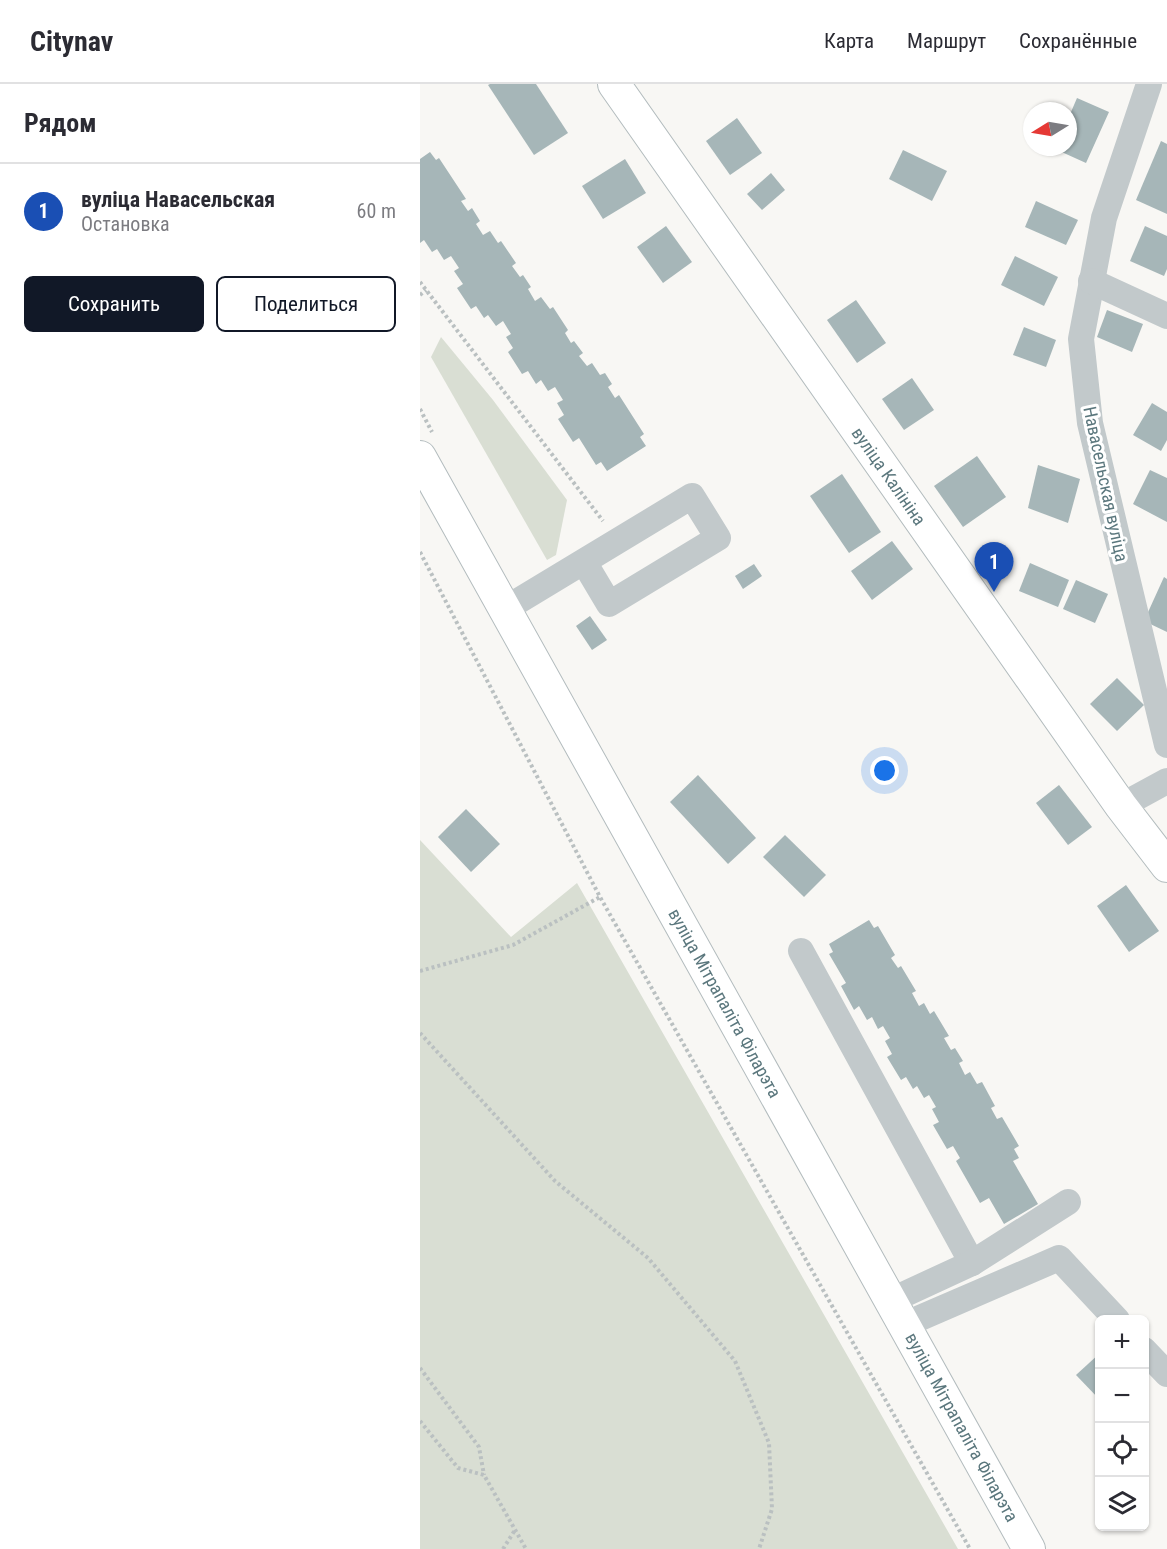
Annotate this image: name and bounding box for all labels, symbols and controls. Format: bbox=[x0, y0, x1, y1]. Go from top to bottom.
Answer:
text: Citynav bbox=[30, 25, 113, 58]
text: Карта bbox=[824, 29, 874, 53]
text: Маршрут bbox=[907, 29, 986, 53]
text: Сохранённые bbox=[1019, 29, 1137, 53]
north arrow bbox=[1023, 102, 1077, 156]
text: Рядом bbox=[24, 108, 96, 138]
text: вуліца Навасельская bbox=[81, 187, 275, 212]
text: 1 bbox=[38, 199, 49, 223]
text: 60 m bbox=[357, 199, 396, 223]
text: Остановка bbox=[81, 212, 170, 236]
button: Сохранить bbox=[24, 276, 204, 332]
button: Поделиться bbox=[216, 276, 396, 332]
street label: Навасельская вуліца bbox=[1079, 405, 1133, 563]
street label: вуліца Калініна bbox=[847, 423, 931, 529]
pin: 1 bbox=[974, 542, 1014, 592]
your location bbox=[870, 756, 899, 785]
street label: вуліца Мітрапаліта Філарэта bbox=[664, 905, 786, 1101]
map controls bbox=[1095, 1315, 1149, 1531]
button: + bbox=[1095, 1315, 1149, 1369]
street label: вуліца Мітрапаліта Філарэта bbox=[901, 1329, 1023, 1525]
button: − bbox=[1095, 1369, 1149, 1423]
button: locate bbox=[1095, 1423, 1149, 1477]
button: layers bbox=[1095, 1477, 1149, 1531]

